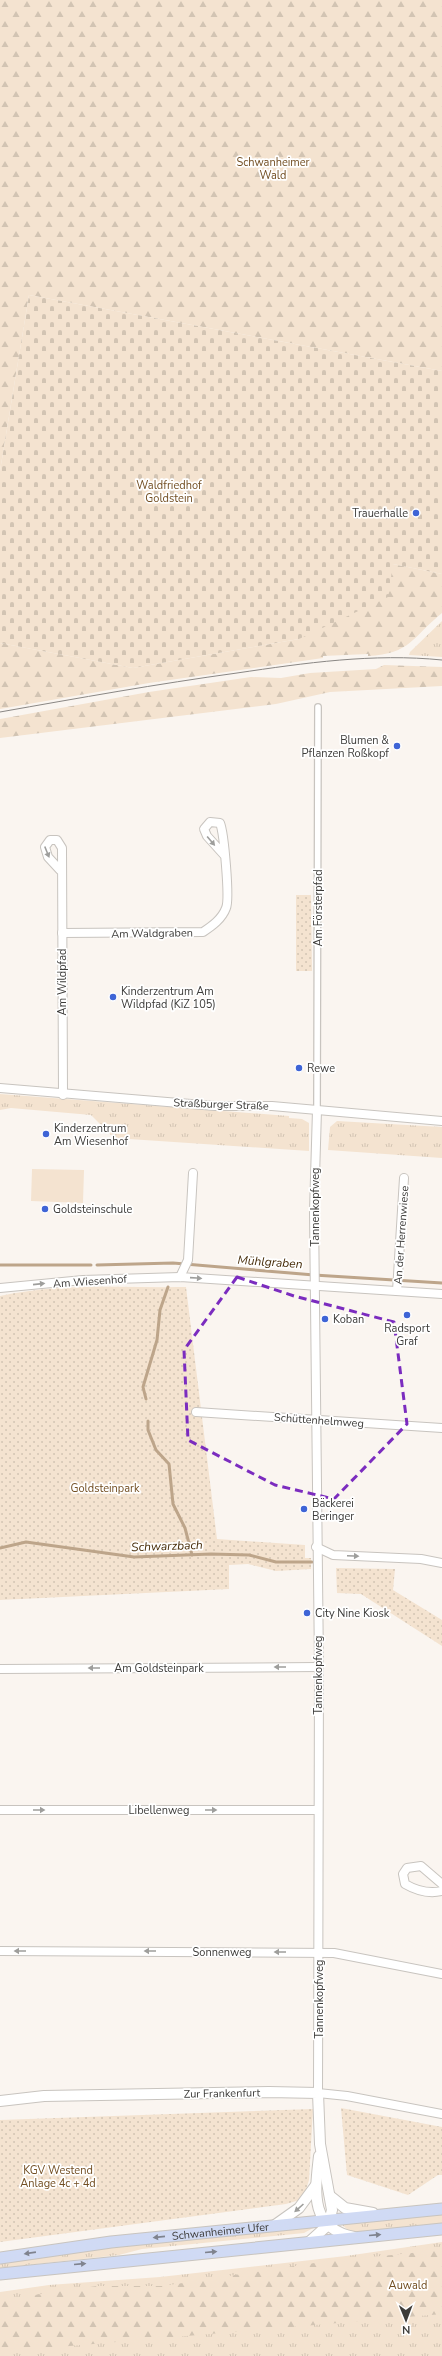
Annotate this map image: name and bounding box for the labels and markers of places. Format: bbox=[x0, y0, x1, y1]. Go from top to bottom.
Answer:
place label: Trauerhalle bbox=[352, 506, 408, 521]
marker: Trauerhalle bbox=[411, 508, 421, 518]
place label: Blumen & Pflanzen Roßkopf bbox=[302, 733, 389, 761]
marker: Blumen & Pflanzen Roßkopf bbox=[392, 741, 402, 751]
place label: Kinderzentrum Am Wildpfad (KiZ 105) bbox=[121, 984, 216, 1012]
marker: Kinderzentrum Am Wildpfad (KiZ 105) bbox=[108, 992, 118, 1002]
place label: Rewe bbox=[307, 1061, 335, 1076]
marker: Rewe bbox=[294, 1063, 304, 1073]
place label: Kinderzentrum Am Wiesenhof bbox=[54, 1121, 128, 1149]
marker: Kinderzentrum Am Wiesenhof bbox=[41, 1129, 51, 1139]
place label: Goldsteinschule bbox=[53, 1202, 132, 1217]
marker: Goldsteinschule bbox=[40, 1204, 50, 1214]
marker: Radsport Graf bbox=[402, 1310, 412, 1320]
place label: Koban bbox=[333, 1312, 364, 1327]
marker: Koban bbox=[320, 1314, 330, 1324]
place label: Radsport Graf bbox=[384, 1321, 430, 1349]
place label: Bäckerei Beringer bbox=[312, 1496, 354, 1524]
marker: Bäckerei Beringer bbox=[299, 1504, 309, 1514]
place label: City Nine Kiosk bbox=[315, 1606, 390, 1621]
marker: City Nine Kiosk bbox=[302, 1608, 312, 1618]

